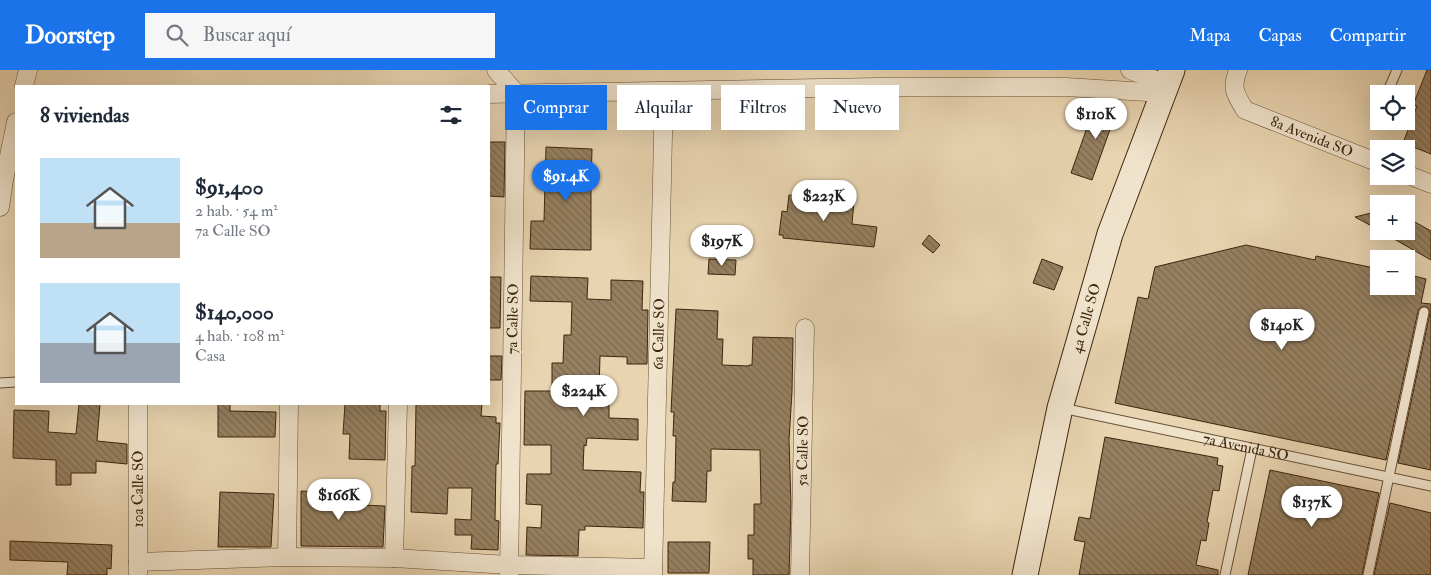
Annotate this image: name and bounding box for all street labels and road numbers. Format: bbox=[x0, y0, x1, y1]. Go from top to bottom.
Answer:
street label: 8a Avenida SO bbox=[1268, 112, 1356, 161]
street label: 4a Calle SO bbox=[1067, 281, 1105, 356]
street label: 7a Calle SO bbox=[503, 283, 523, 355]
street label: 6a Calle SO bbox=[648, 298, 669, 370]
street label: 5a Calle SO bbox=[792, 415, 813, 487]
street label: 7a Avenida SO bbox=[1201, 429, 1290, 465]
street label: 10a Calle SO bbox=[129, 451, 148, 527]

